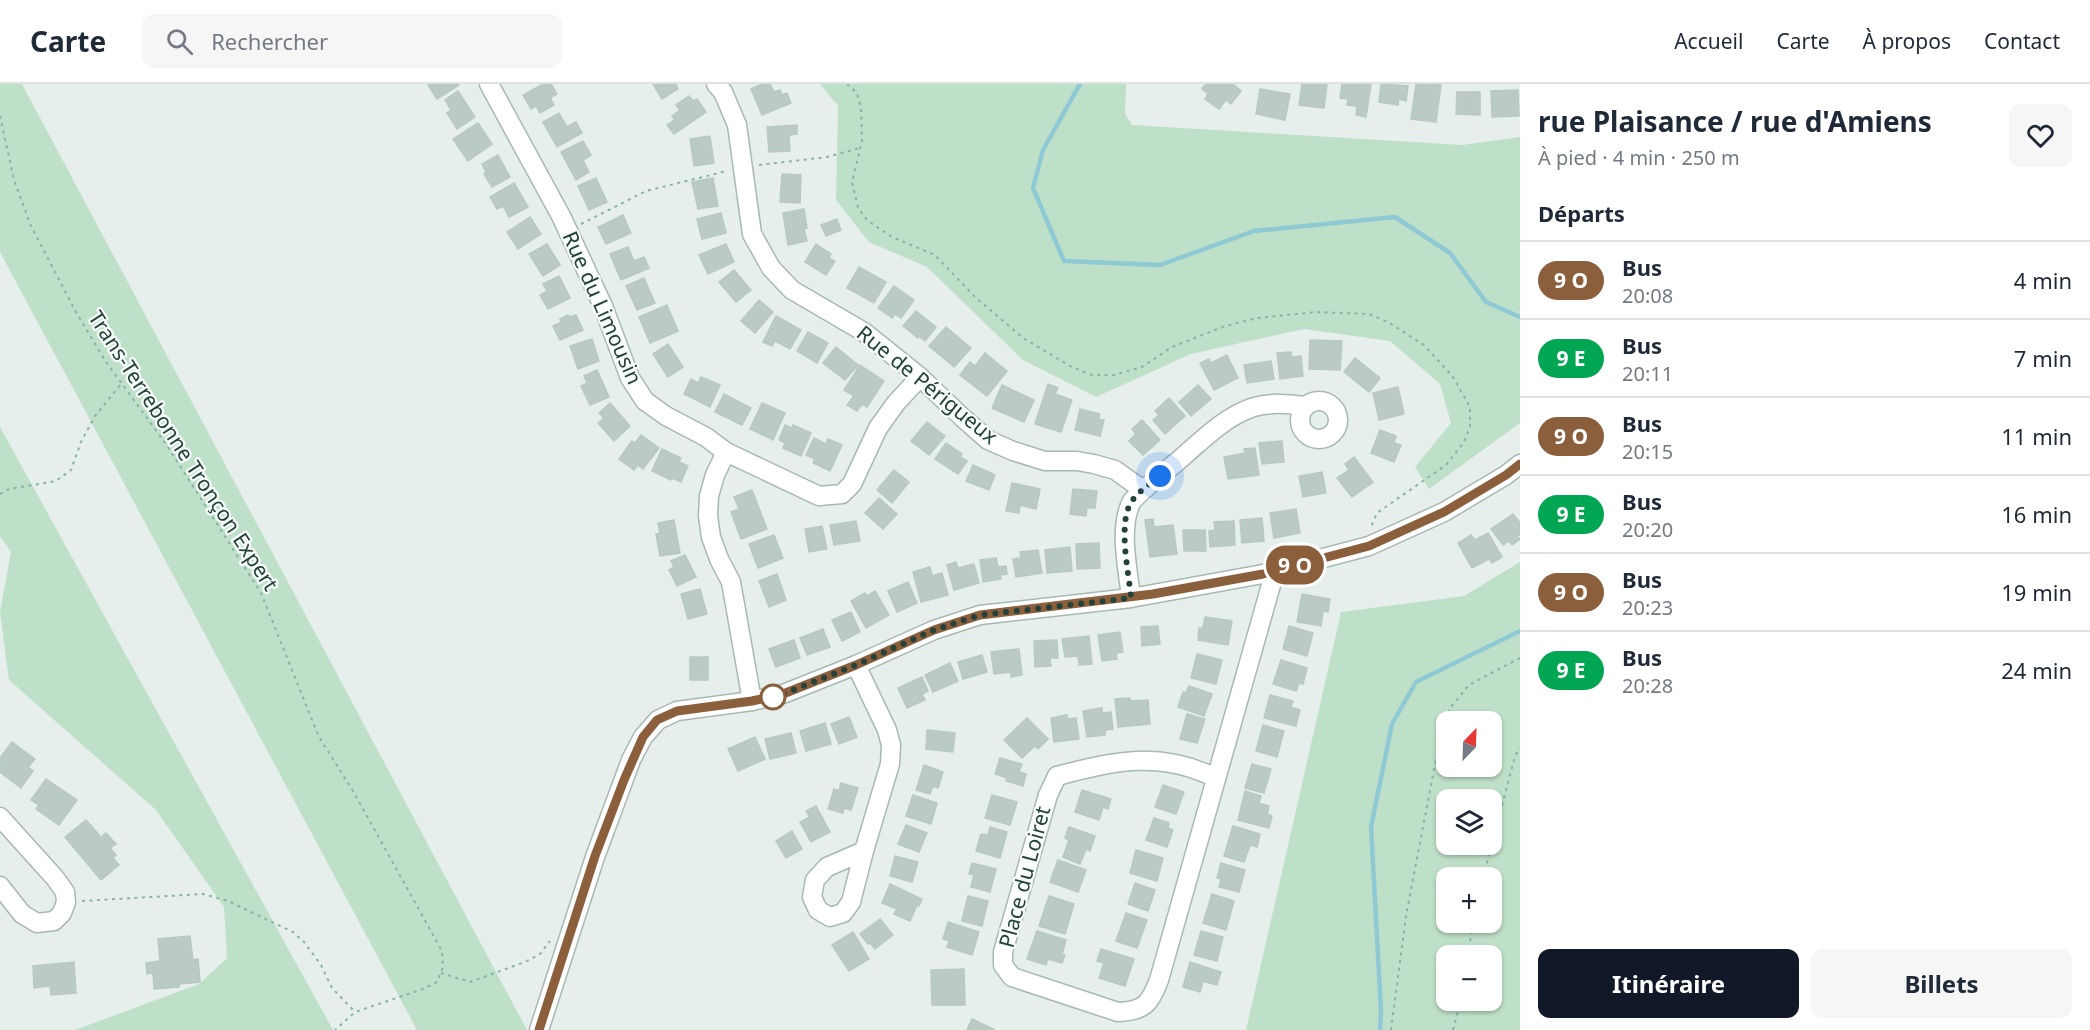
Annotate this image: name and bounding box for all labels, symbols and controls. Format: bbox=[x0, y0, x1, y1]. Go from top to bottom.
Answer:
search box bbox=[142, 14, 562, 68]
text: Carte bbox=[30, 22, 106, 60]
icon: search bbox=[163, 25, 196, 58]
text: Rechercher bbox=[211, 26, 328, 56]
text: Accueil bbox=[1674, 27, 1743, 55]
text: Carte bbox=[1776, 27, 1830, 55]
text: À propos bbox=[1863, 27, 1951, 55]
text: Contact bbox=[1984, 27, 2060, 55]
text: rue Plaisance / rue d'Amiens bbox=[1538, 102, 1932, 140]
button: heart bbox=[2009, 104, 2072, 167]
text: À pied · 4 min · 250 m bbox=[1538, 144, 1740, 171]
text: Départs bbox=[1538, 198, 1625, 228]
street label: Rue du Limousin bbox=[557, 227, 649, 389]
text: Bus bbox=[1622, 252, 1662, 282]
text: 4 min bbox=[2014, 265, 2072, 295]
text: 9 O bbox=[1554, 266, 1588, 294]
text: 20:08 bbox=[1622, 282, 1673, 309]
street label: Trans-Terrebonne Tronçon Expert bbox=[83, 305, 285, 596]
street label: Rue de Périgueux bbox=[851, 319, 1004, 450]
text: Bus bbox=[1622, 330, 1662, 360]
text: 7 min bbox=[2014, 343, 2072, 373]
text: 9 E bbox=[1556, 344, 1586, 372]
text: 20:11 bbox=[1622, 360, 1673, 387]
text: Bus bbox=[1622, 408, 1662, 438]
text: 11 min bbox=[2001, 421, 2072, 451]
text: 9 O bbox=[1554, 422, 1588, 450]
text: 20:15 bbox=[1622, 438, 1673, 465]
your location bbox=[1145, 461, 1175, 491]
text: Bus bbox=[1622, 486, 1662, 516]
text: 16 min bbox=[2001, 499, 2072, 529]
text: 9 E bbox=[1556, 500, 1586, 528]
text: 20:20 bbox=[1622, 516, 1673, 543]
line badge: 9 O bbox=[1260, 546, 1330, 584]
text: 9 O bbox=[1278, 551, 1312, 579]
text: Bus bbox=[1622, 564, 1662, 594]
text: 19 min bbox=[2001, 577, 2072, 607]
text: 9 O bbox=[1554, 578, 1588, 606]
text: 20:23 bbox=[1622, 594, 1673, 621]
text: Bus bbox=[1622, 642, 1662, 672]
text: 24 min bbox=[2001, 655, 2072, 685]
text: 9 E bbox=[1556, 656, 1586, 684]
text: 20:28 bbox=[1622, 672, 1673, 699]
unlabelled marker bbox=[760, 684, 786, 710]
north arrow bbox=[1436, 711, 1502, 777]
map controls bbox=[1436, 711, 1502, 1011]
button: layers bbox=[1436, 789, 1502, 855]
street label: Place du Loiret bbox=[992, 802, 1056, 951]
button: + bbox=[1436, 867, 1502, 933]
button: − bbox=[1436, 945, 1502, 1011]
button: Itinéraire bbox=[1538, 949, 1799, 1018]
button: Billets bbox=[1811, 949, 2072, 1018]

